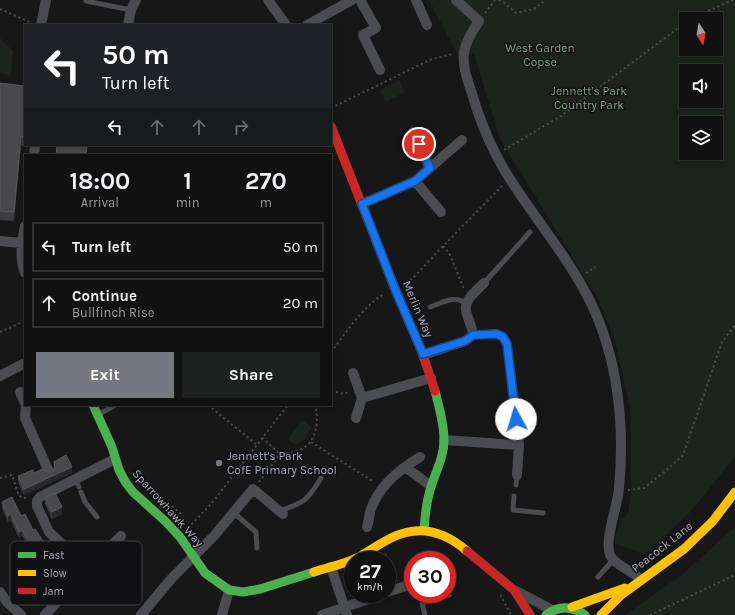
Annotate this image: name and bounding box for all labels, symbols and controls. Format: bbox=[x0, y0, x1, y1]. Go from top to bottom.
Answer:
north arrow bbox=[679, 12, 723, 56]
map controls bbox=[679, 12, 723, 160]
text: 50 m bbox=[102, 38, 170, 71]
icon: left bbox=[36, 40, 88, 92]
park label: West Garden Copse bbox=[505, 41, 575, 69]
button: sound bbox=[679, 64, 723, 108]
text: Turn left bbox=[102, 72, 170, 94]
park label: Jennett's Park Country Park bbox=[551, 84, 627, 112]
icon: left bbox=[104, 116, 126, 138]
icon: ahead bbox=[146, 116, 168, 138]
icon: ahead bbox=[188, 116, 210, 138]
icon: right bbox=[230, 116, 252, 138]
button: layers bbox=[679, 116, 723, 160]
pin bbox=[402, 127, 436, 161]
icon: arrive bbox=[408, 133, 430, 155]
text: 18:00 bbox=[69, 167, 130, 195]
text: 1 bbox=[183, 167, 192, 195]
text: 270 bbox=[245, 167, 287, 195]
text: Arrival bbox=[81, 195, 119, 210]
text: min bbox=[176, 195, 200, 210]
text: m bbox=[260, 195, 272, 210]
icon: left bbox=[38, 236, 60, 258]
text: Turn left bbox=[72, 238, 131, 256]
text: 50 m bbox=[283, 238, 318, 256]
street label: Merlin Way bbox=[400, 279, 436, 340]
text: Continue bbox=[72, 287, 137, 305]
icon: ahead bbox=[38, 292, 60, 314]
text: 20 m bbox=[283, 294, 318, 312]
text: Bullfinch Rise bbox=[72, 305, 154, 320]
button: Exit bbox=[36, 352, 174, 398]
button: Share bbox=[182, 352, 320, 398]
position arrow bbox=[495, 398, 537, 440]
place label: Jennett's Park CofE Primary School bbox=[227, 449, 337, 477]
marker: Jennett's Park CofE Primary School bbox=[214, 458, 224, 468]
street label: Sparrowhawk Way bbox=[130, 466, 207, 550]
street label: Peacock Lane bbox=[629, 519, 695, 575]
legend bbox=[10, 541, 142, 605]
text: Fast bbox=[43, 549, 64, 562]
speed limit sign: 30 bbox=[404, 551, 456, 603]
text: 27 bbox=[359, 560, 381, 583]
text: Slow bbox=[43, 567, 67, 580]
text: km/h bbox=[357, 581, 383, 593]
text: Jam bbox=[43, 585, 64, 598]

